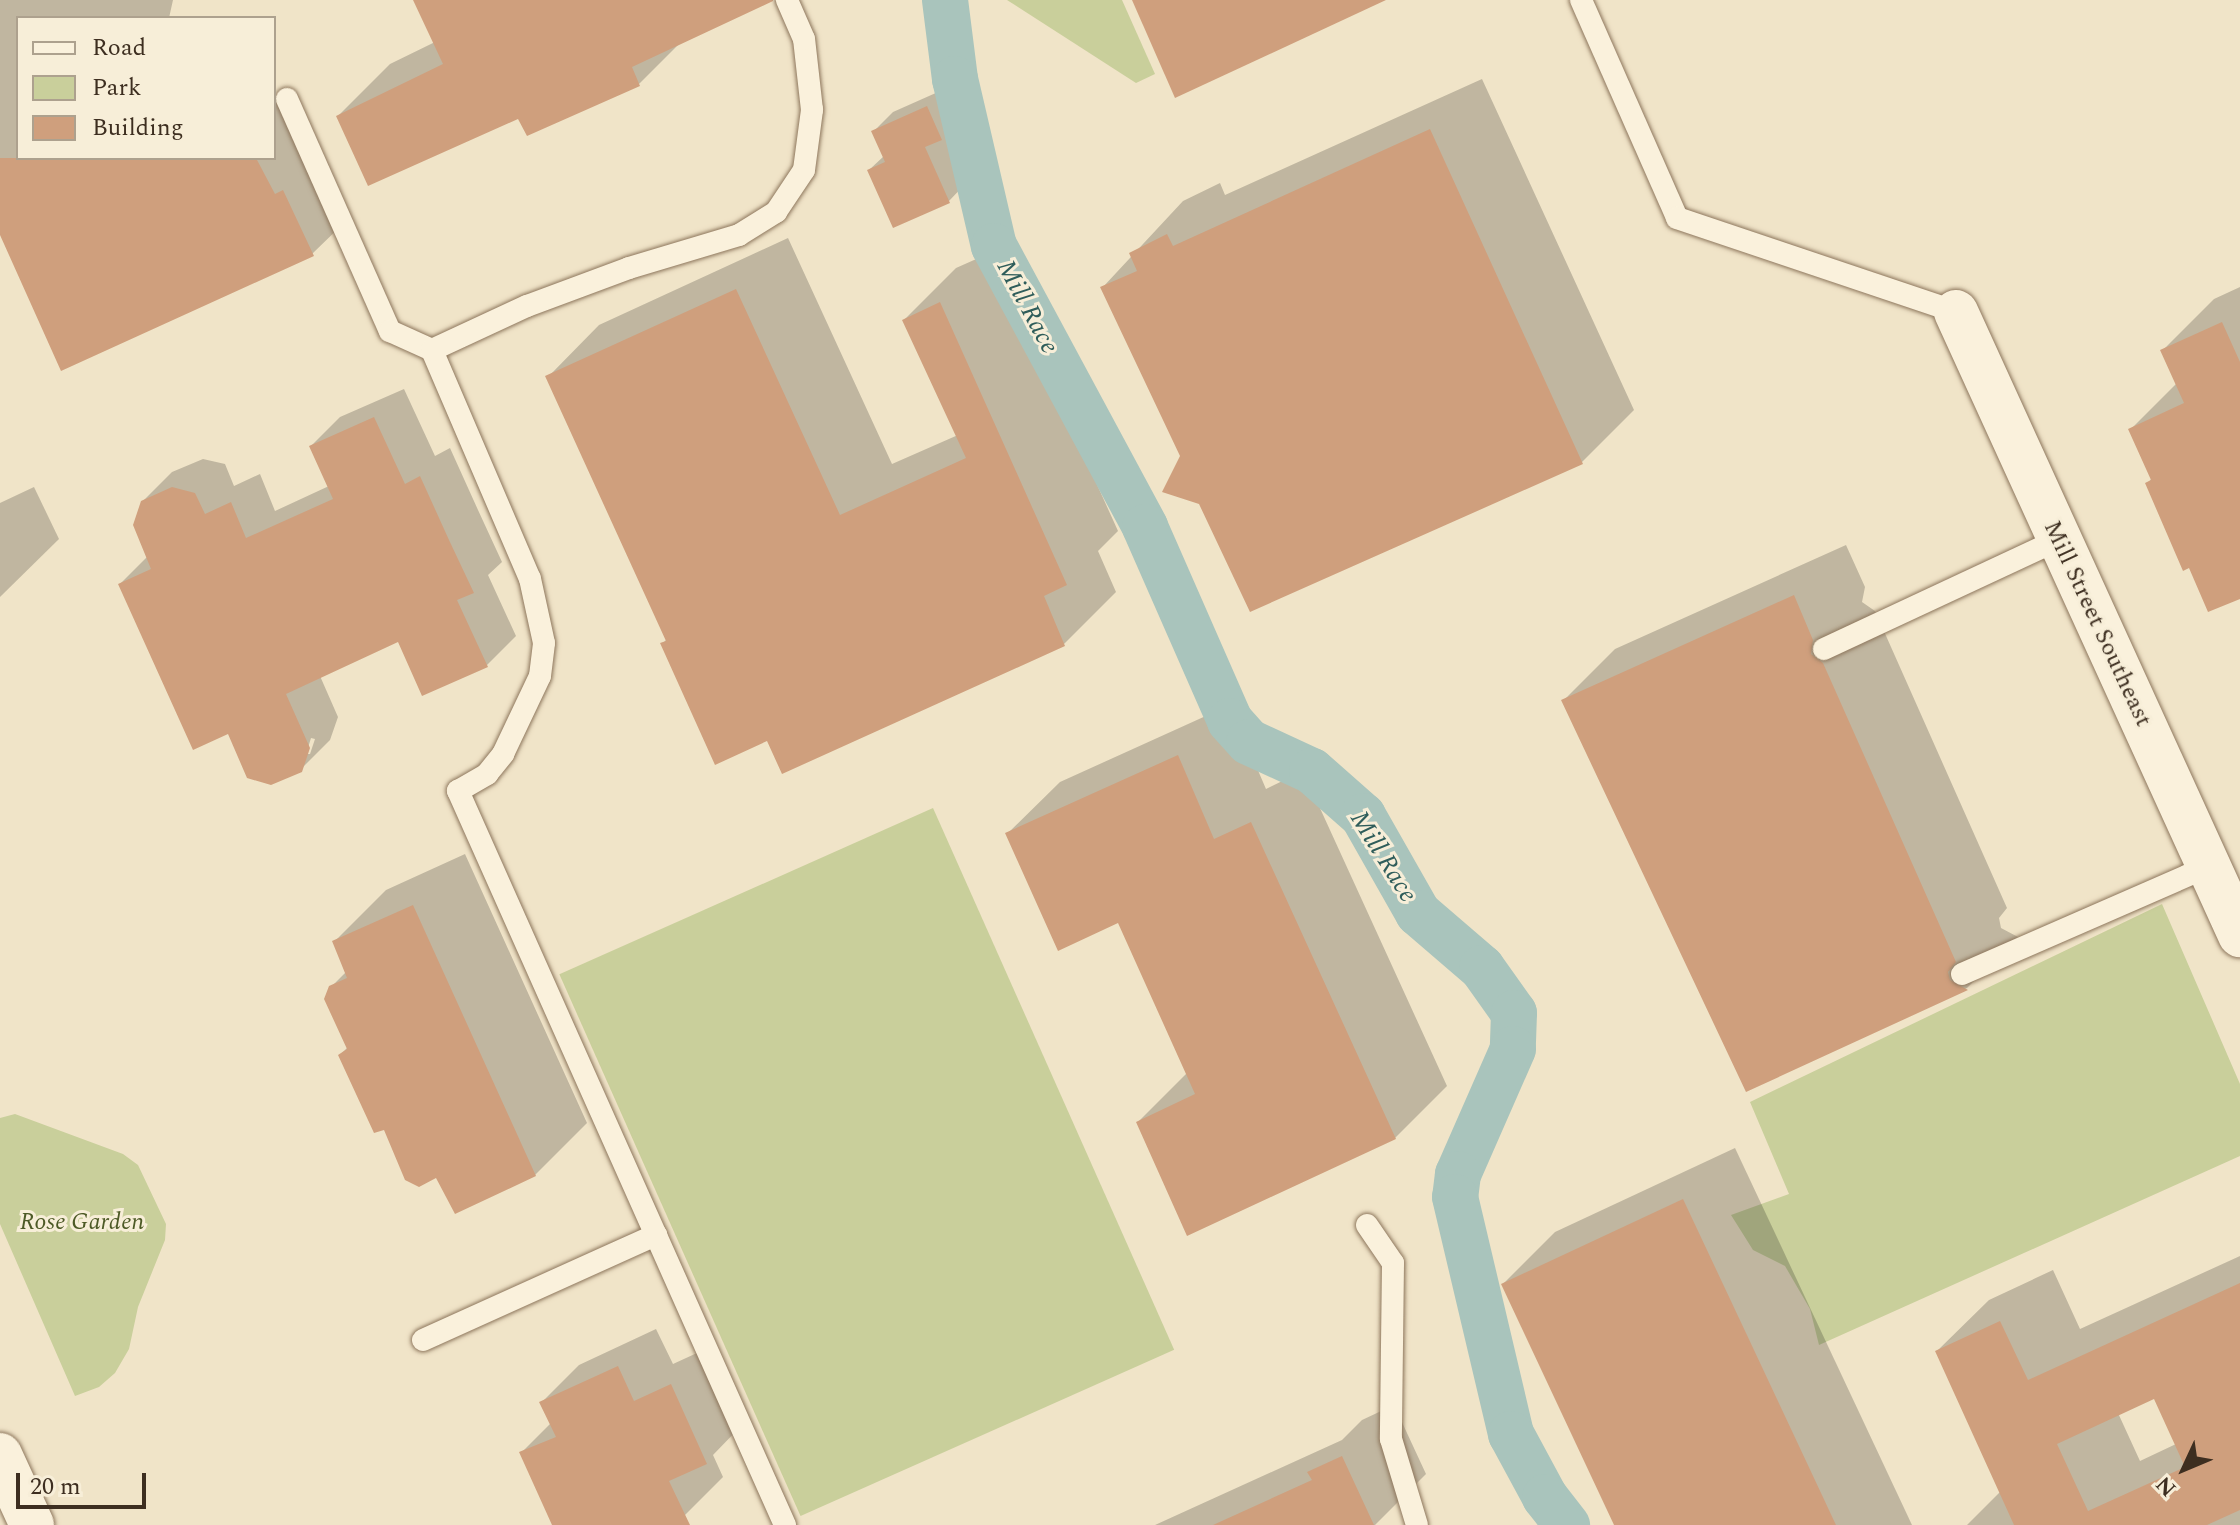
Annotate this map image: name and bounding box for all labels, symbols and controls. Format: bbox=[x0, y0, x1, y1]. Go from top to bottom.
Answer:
legend bbox=[16, 16, 276, 160]
text: Road bbox=[92, 30, 146, 66]
text: Park bbox=[92, 70, 142, 106]
text: Building bbox=[92, 110, 184, 146]
water label: Mill Race bbox=[989, 255, 1065, 359]
street label: Mill Street Southeast bbox=[2037, 516, 2157, 732]
water label: Mill Race bbox=[1343, 805, 1423, 909]
park label: Rose Garden bbox=[20, 1209, 144, 1237]
north arrow bbox=[2144, 1429, 2224, 1509]
scale bar bbox=[20, 1457, 150, 1507]
text: N bbox=[2148, 1468, 2184, 1504]
text: 20 m bbox=[30, 1469, 81, 1505]

